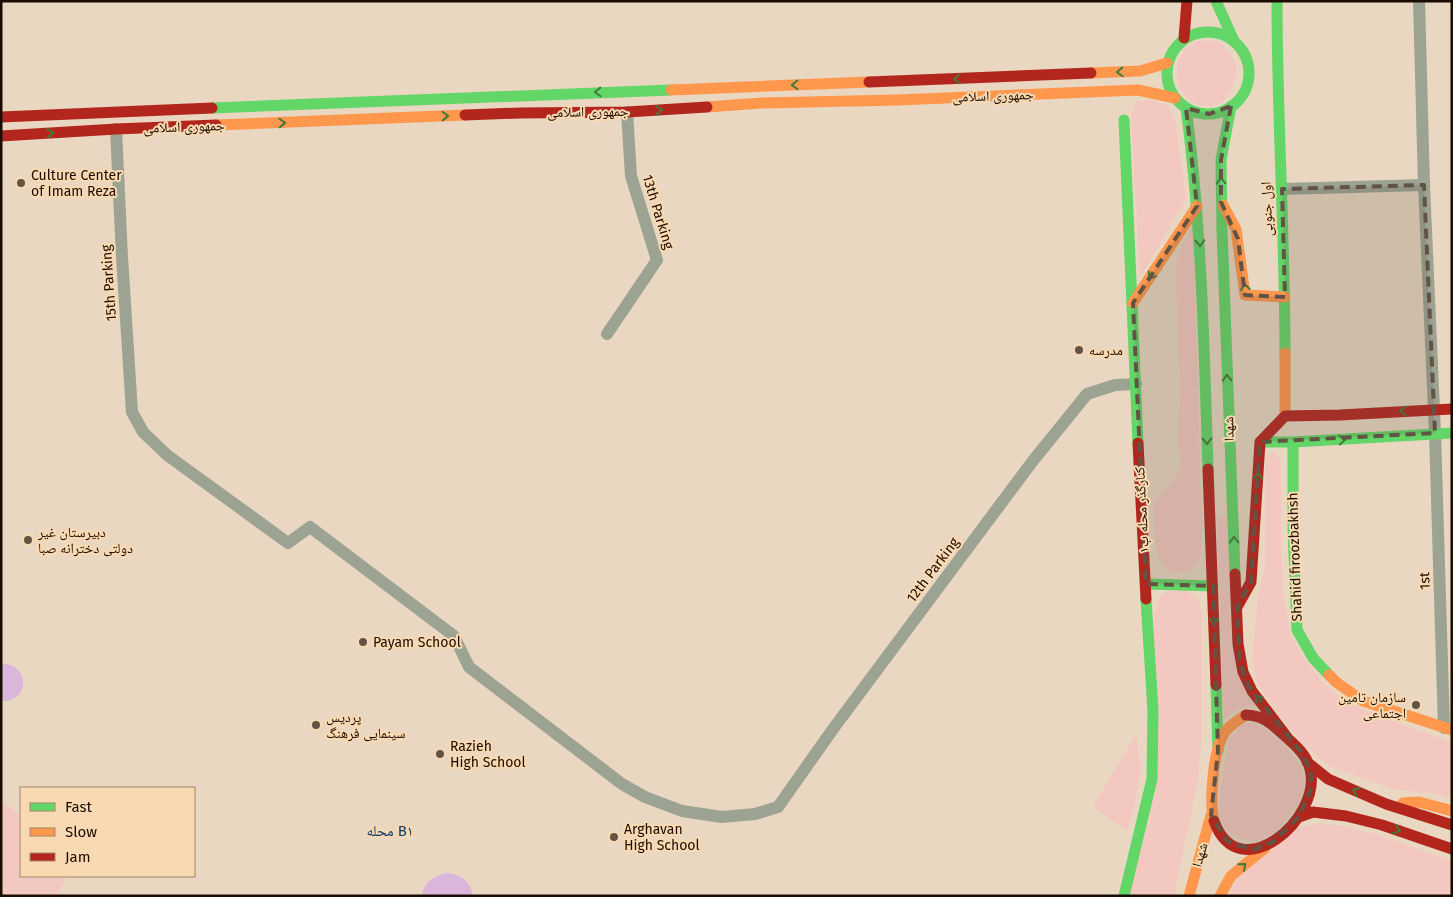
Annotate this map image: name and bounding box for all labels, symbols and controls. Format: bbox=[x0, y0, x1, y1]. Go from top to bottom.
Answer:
one-way arrow bbox=[1116, 66, 1124, 77]
one-way arrow bbox=[953, 74, 961, 84]
one-way arrow bbox=[791, 80, 798, 90]
street label: جمهوری اسلامی bbox=[952, 86, 1034, 106]
one-way arrow bbox=[593, 87, 601, 98]
street label: جمهوری اسلامی bbox=[547, 103, 629, 121]
one-way arrow bbox=[656, 104, 664, 115]
one-way arrow bbox=[441, 111, 449, 121]
street label: جمهوری اسلامی bbox=[143, 117, 225, 137]
one-way arrow bbox=[278, 117, 286, 128]
one-way arrow bbox=[46, 128, 54, 138]
place label: Culture Center of Imam Reza bbox=[31, 167, 122, 200]
street label: 13th Parking bbox=[639, 173, 678, 252]
one-way arrow bbox=[1216, 176, 1226, 184]
marker: Culture Center of Imam Reza bbox=[15, 177, 27, 189]
street label: اول جنوبی bbox=[1258, 181, 1276, 237]
one-way arrow bbox=[1194, 240, 1205, 248]
street label: 15th Parking bbox=[98, 243, 120, 322]
one-way arrow bbox=[1148, 270, 1157, 280]
one-way arrow bbox=[1239, 282, 1250, 290]
place label: مدرسه bbox=[1089, 342, 1123, 359]
marker: مدرسه bbox=[1073, 344, 1085, 356]
one-way arrow bbox=[1222, 374, 1232, 382]
one-way arrow bbox=[1399, 405, 1407, 416]
street label: شهدا bbox=[1220, 416, 1238, 442]
one-way arrow bbox=[1338, 434, 1346, 445]
one-way arrow bbox=[1202, 437, 1213, 445]
street label: کنارگذر محله ب۱ bbox=[1131, 466, 1153, 554]
one-way arrow bbox=[1252, 471, 1263, 479]
street label: Shahid firoozbakhsh bbox=[1284, 492, 1306, 622]
place label: دبیرستان غیر دولتی دخترانه صبا bbox=[37, 524, 133, 557]
marker: دبیرستان غیر دولتی دخترانه صبا bbox=[22, 534, 34, 546]
street label: 12th Parking bbox=[903, 534, 963, 606]
one-way arrow bbox=[1229, 536, 1240, 544]
street label: 1st bbox=[1416, 571, 1434, 590]
one-way arrow bbox=[1209, 617, 1219, 625]
place label: Payam School bbox=[373, 634, 461, 651]
marker: Payam School bbox=[357, 636, 369, 648]
place label: سازمان تامین اجتماعی bbox=[1338, 689, 1406, 722]
one-way arrow bbox=[1255, 694, 1264, 704]
marker: سازمان تامین اجتماعی bbox=[1410, 699, 1422, 711]
place label: پردیس سینمایی فرهنگ bbox=[326, 709, 405, 742]
marker: پردیس سینمایی فرهنگ bbox=[310, 719, 322, 731]
place label: Razieh High School bbox=[450, 738, 526, 771]
marker: Razieh High School bbox=[434, 748, 446, 760]
legend bbox=[20, 787, 195, 877]
one-way arrow bbox=[1352, 787, 1361, 798]
text: Fast bbox=[65, 798, 92, 816]
place label: Arghavan High School bbox=[624, 821, 700, 854]
district label: محله B۱ bbox=[366, 822, 414, 840]
text: Slow bbox=[65, 823, 97, 841]
one-way arrow bbox=[1392, 824, 1401, 834]
marker: Arghavan High School bbox=[608, 831, 620, 843]
street label: شهدا bbox=[1188, 841, 1212, 869]
text: Jam bbox=[65, 848, 91, 866]
one-way arrow bbox=[1237, 862, 1246, 871]

